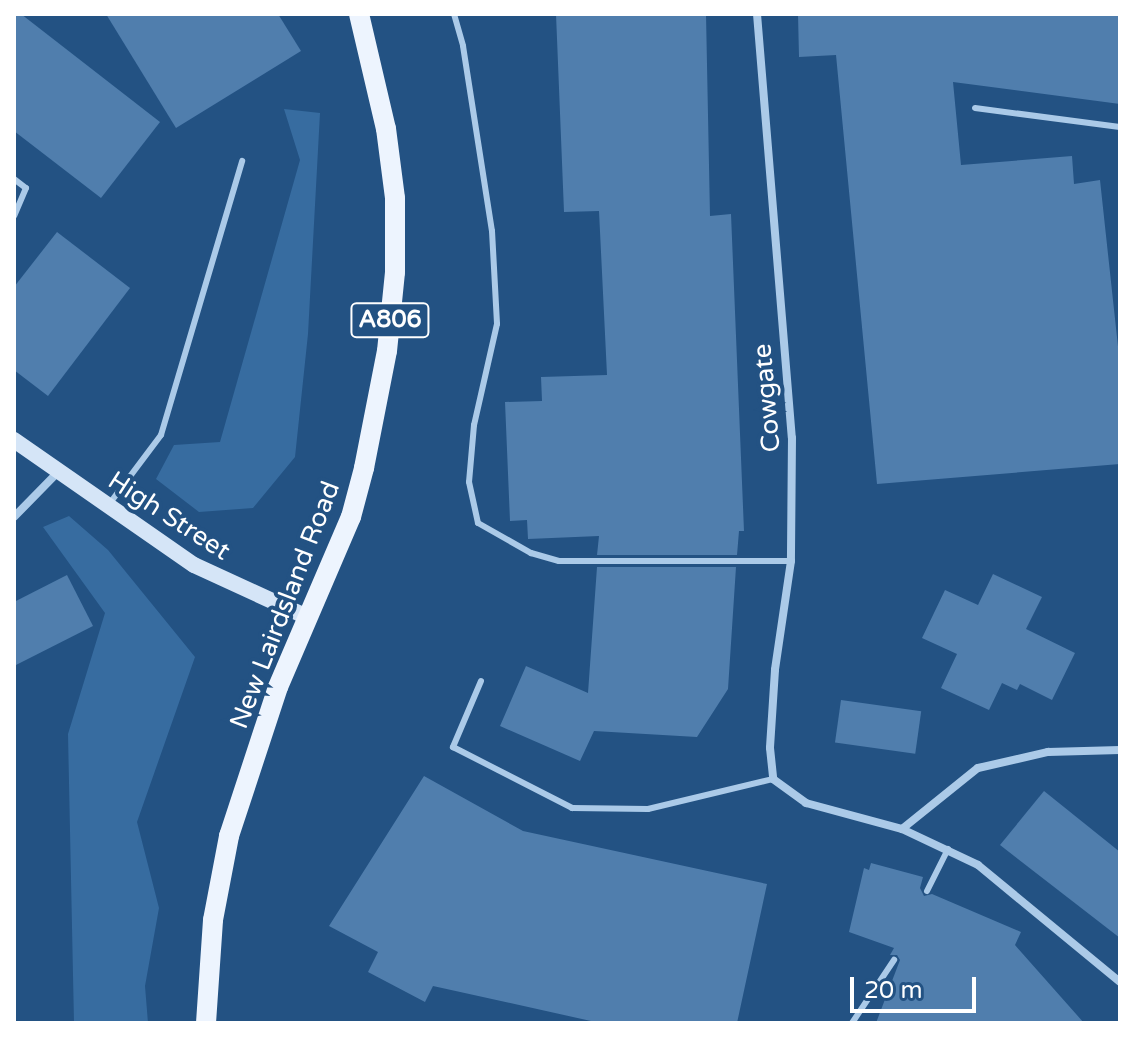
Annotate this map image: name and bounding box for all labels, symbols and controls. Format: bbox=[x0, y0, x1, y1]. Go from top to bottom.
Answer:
road number: A806 bbox=[350, 300, 430, 340]
street label: Cowgate bbox=[747, 342, 787, 454]
street label: High Street bbox=[102, 465, 236, 567]
street label: New Lairdsland Road bbox=[223, 477, 347, 733]
scale bar bbox=[854, 961, 980, 1011]
text: 20 m bbox=[864, 976, 922, 1005]

